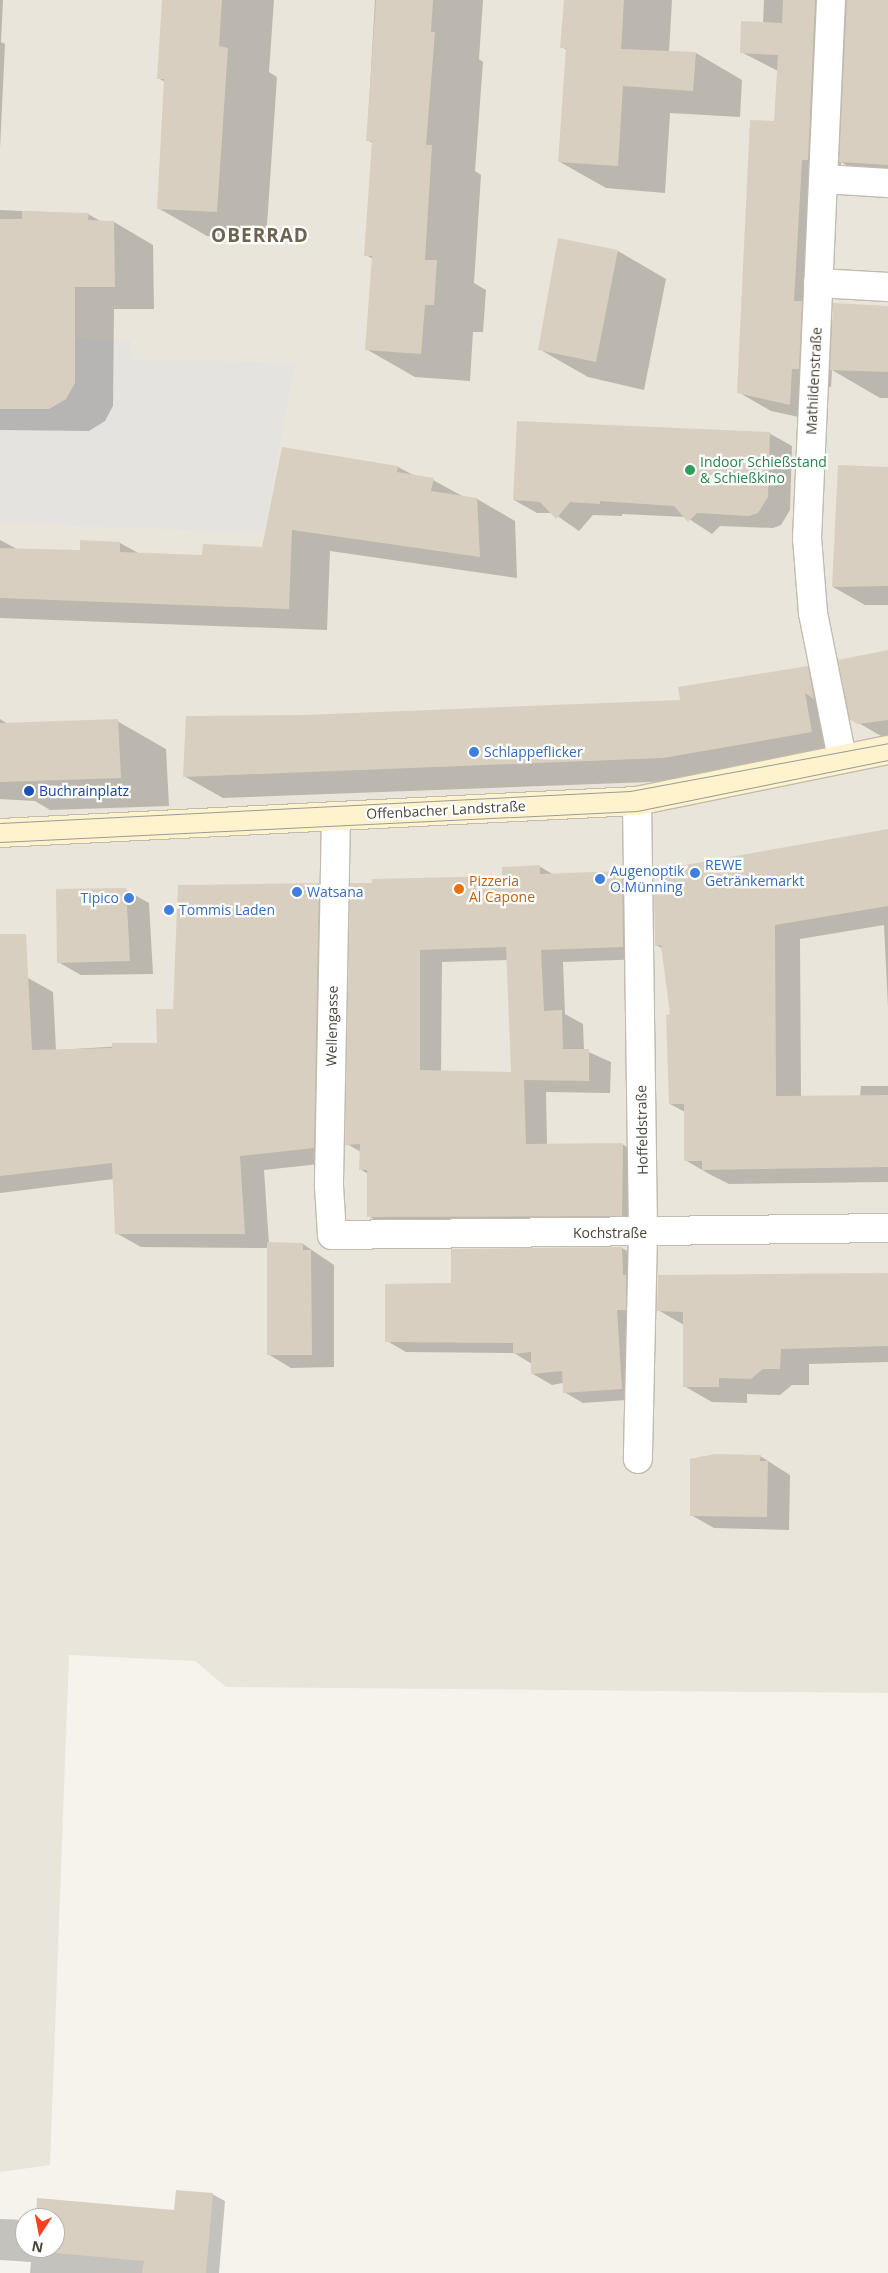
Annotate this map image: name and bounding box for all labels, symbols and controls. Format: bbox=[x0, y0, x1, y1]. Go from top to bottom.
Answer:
district label: OBERRAD bbox=[210, 225, 310, 247]
street label: Mathildenstraße bbox=[803, 327, 825, 435]
place label: Indoor Schießstand & Schießkino bbox=[700, 454, 827, 487]
marker: Indoor Schießstand & Schießkino bbox=[684, 464, 696, 476]
place label: Schlappeflicker bbox=[484, 744, 583, 760]
marker: Schlappeflicker bbox=[468, 746, 480, 758]
place label: Buchrainplatz bbox=[39, 783, 129, 799]
marker: Buchrainplatz bbox=[23, 785, 35, 797]
street label: Offenbacher Landstraße bbox=[366, 797, 526, 823]
place label: REWE Getränkemarkt bbox=[705, 857, 804, 890]
place label: Augenoptik O.Münning bbox=[610, 863, 684, 896]
marker: REWE Getränkemarkt bbox=[689, 867, 701, 879]
place label: Pizzeria Al Capone bbox=[469, 873, 535, 906]
marker: Augenoptik O.Münning bbox=[594, 873, 606, 885]
marker: Pizzeria Al Capone bbox=[453, 883, 465, 895]
place label: Watsana bbox=[307, 884, 364, 900]
marker: Watsana bbox=[291, 886, 303, 898]
place label: Tipico bbox=[81, 890, 119, 906]
marker: Tipico bbox=[123, 892, 135, 904]
place label: Tommis Laden bbox=[179, 902, 275, 918]
marker: Tommis Laden bbox=[163, 904, 175, 916]
street label: Wellengasse bbox=[323, 985, 341, 1067]
street label: Hoffeldstraße bbox=[633, 1085, 651, 1175]
street label: Kochstraße bbox=[573, 1225, 647, 1241]
north arrow bbox=[15, 2208, 65, 2258]
text: N bbox=[30, 2237, 45, 2258]

